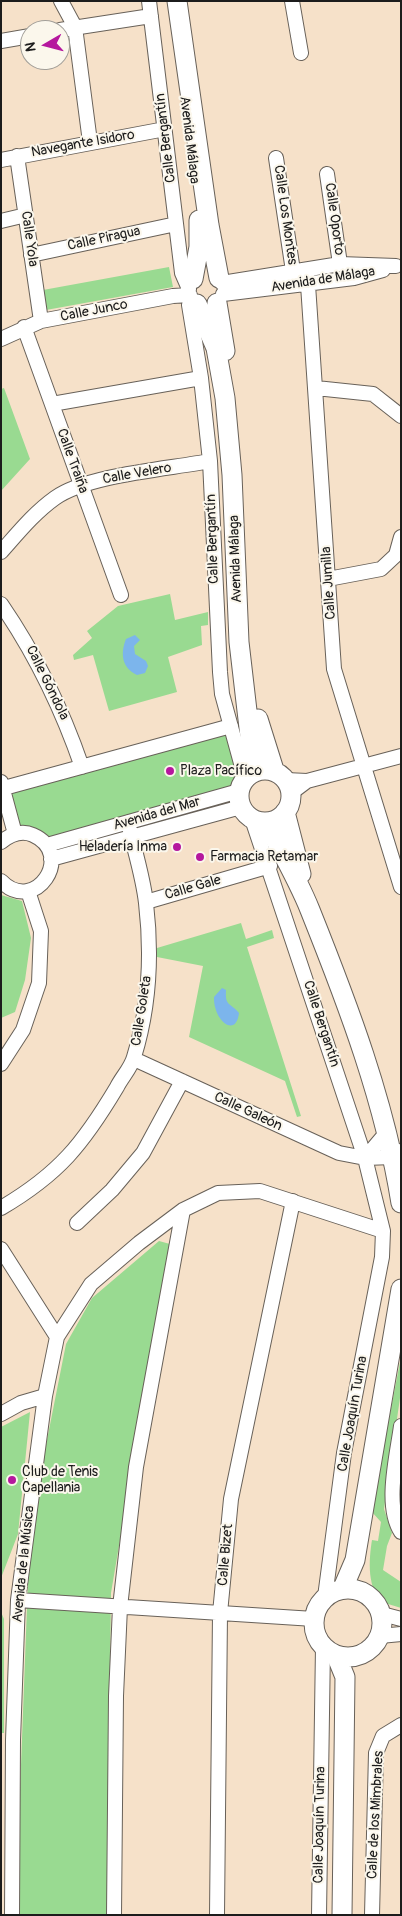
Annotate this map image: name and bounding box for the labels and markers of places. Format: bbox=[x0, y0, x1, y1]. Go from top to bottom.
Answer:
place label: Plaza Pacífico bbox=[180, 763, 262, 779]
marker: Plaza Pacífico bbox=[164, 765, 176, 777]
place label: Heladería Inma bbox=[79, 839, 167, 855]
marker: Heladería Inma bbox=[171, 841, 183, 853]
place label: Farmacia Retamar bbox=[210, 849, 318, 865]
marker: Farmacia Retamar bbox=[194, 851, 206, 863]
place label: Club de Tenis Capellania bbox=[22, 1464, 98, 1496]
marker: Club de Tenis Capellania bbox=[6, 1474, 18, 1486]

